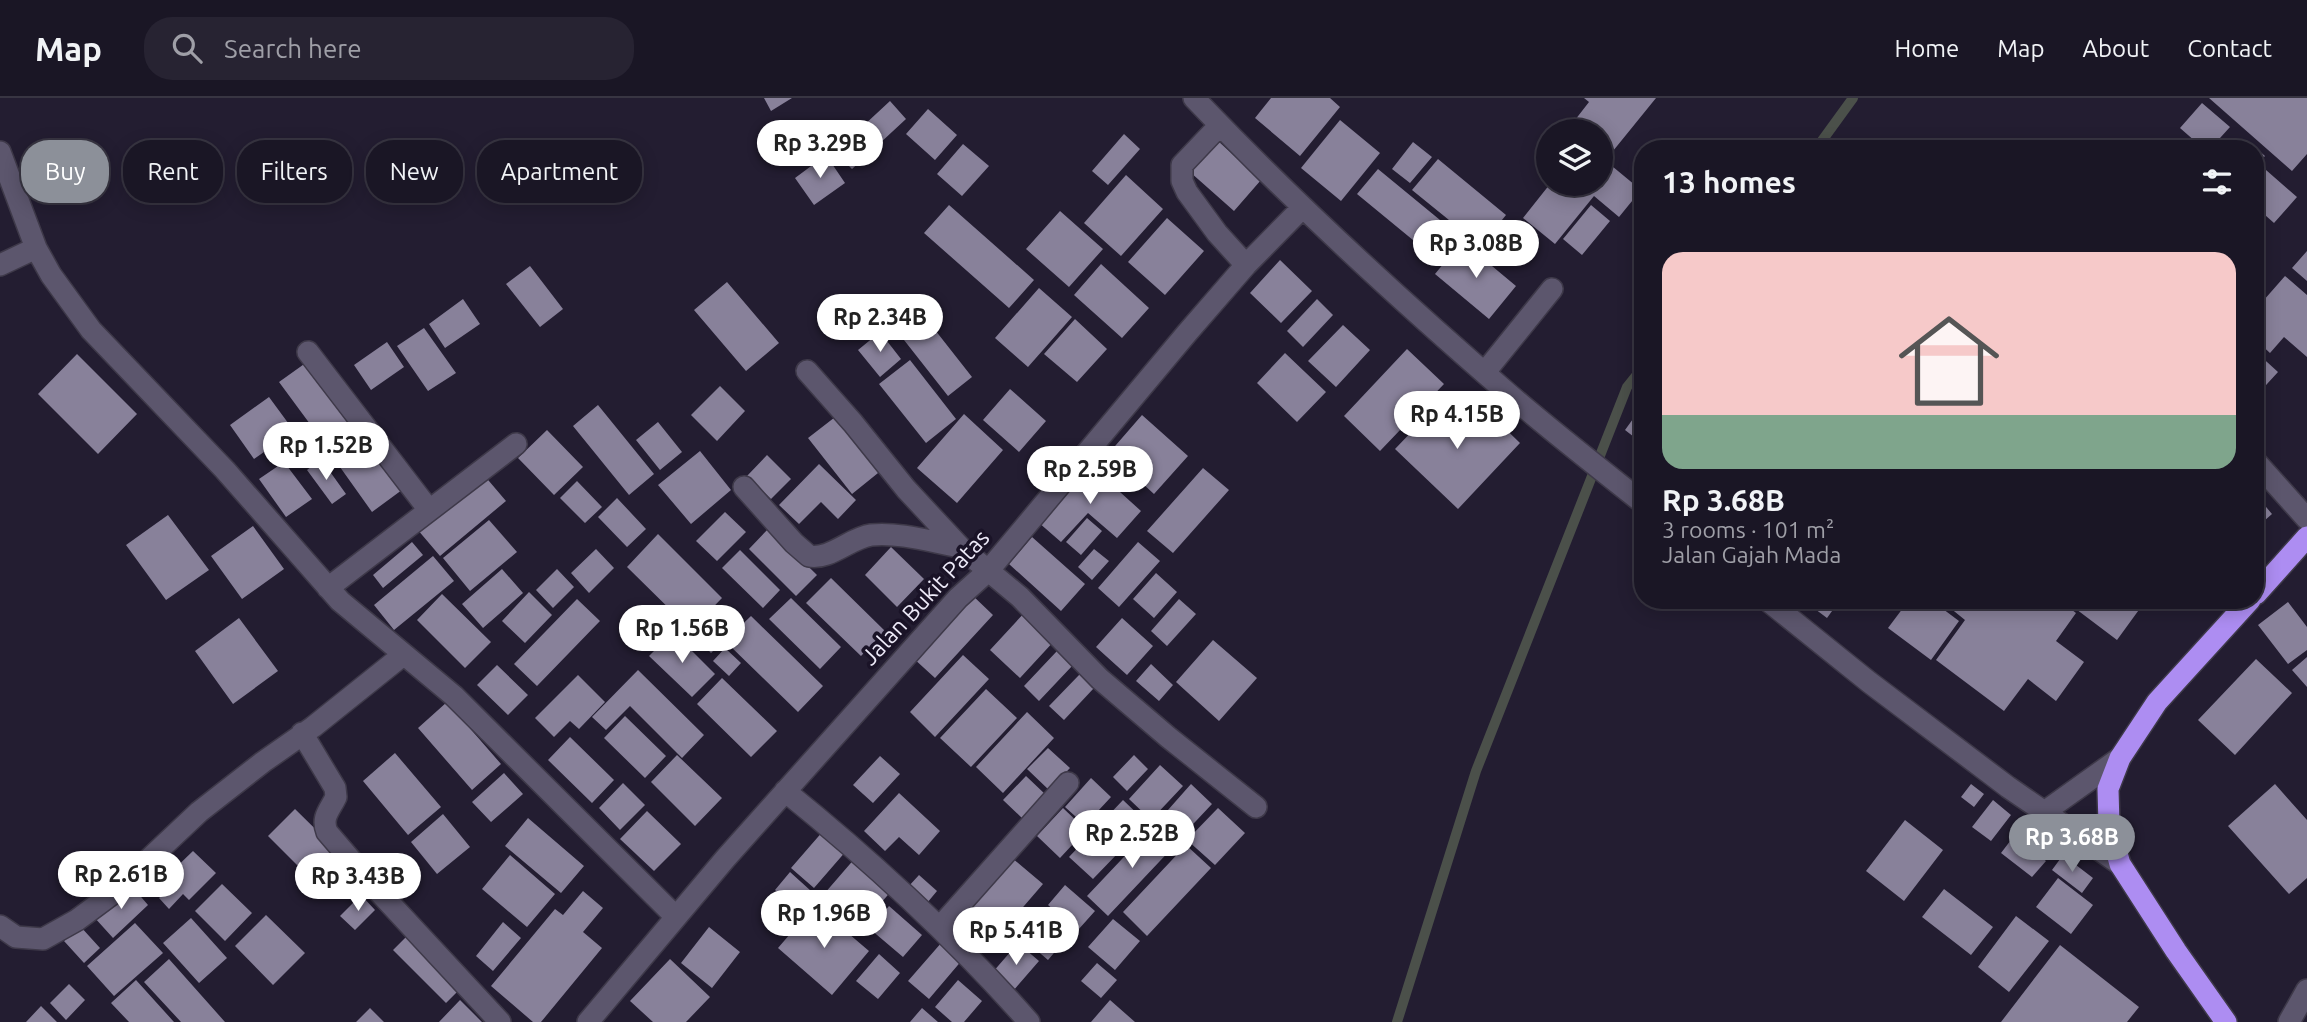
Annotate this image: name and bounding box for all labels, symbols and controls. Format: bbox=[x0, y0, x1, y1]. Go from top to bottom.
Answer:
search box bbox=[144, 17, 634, 80]
icon: search bbox=[168, 29, 206, 67]
text: Map bbox=[35, 30, 102, 67]
text: Search here bbox=[224, 34, 362, 63]
text: Home bbox=[1894, 35, 1959, 62]
text: Map bbox=[1997, 35, 2044, 62]
text: About bbox=[2082, 35, 2149, 62]
text: Contact bbox=[2187, 35, 2272, 62]
map controls bbox=[1536, 119, 1613, 196]
button: layers bbox=[1536, 119, 1613, 196]
pin: Rp 3.29B bbox=[748, 120, 892, 180]
text: Rp 3.29B bbox=[773, 130, 867, 155]
chip: Buy bbox=[21, 140, 109, 203]
chip: Rent bbox=[123, 140, 223, 203]
chip: Filters bbox=[237, 140, 352, 203]
chip: New bbox=[366, 140, 463, 203]
chip: Apartment bbox=[477, 140, 642, 203]
icon: filters bbox=[2198, 163, 2236, 201]
text: 13 homes bbox=[1662, 165, 1796, 199]
pin: Rp 3.08B bbox=[1404, 220, 1548, 280]
text: Rp 3.08B bbox=[1429, 230, 1523, 255]
pin: Rp 2.34B bbox=[808, 294, 952, 354]
icon: home bbox=[1886, 298, 2012, 424]
text: Rp 2.34B bbox=[833, 304, 927, 329]
pin: Rp 4.15B bbox=[1385, 392, 1529, 451]
text: Rp 4.15B bbox=[1410, 401, 1504, 426]
pin: Rp 1.52B bbox=[254, 422, 398, 482]
text: Rp 1.52B bbox=[279, 432, 373, 457]
pin: Rp 2.59B bbox=[1018, 446, 1162, 506]
text: Rp 2.59B bbox=[1043, 456, 1137, 481]
text: Rp 3.68B bbox=[1662, 483, 1785, 517]
text: 3 rooms · 101 m² bbox=[1662, 517, 1834, 542]
street label: Jalan Bukit Patas bbox=[856, 525, 994, 669]
text: Jalan Gajah Mada bbox=[1662, 542, 1841, 567]
pin: Rp 1.56B bbox=[610, 606, 754, 665]
text: Rp 1.56B bbox=[635, 615, 729, 640]
pin: Rp 2.52B bbox=[1060, 810, 1204, 870]
pin: Rp 3.68B bbox=[2000, 814, 2144, 874]
text: Rp 2.52B bbox=[1085, 820, 1179, 845]
text: Rp 3.68B bbox=[2025, 824, 2119, 849]
pin: Rp 2.61B bbox=[49, 852, 193, 911]
pin: Rp 3.43B bbox=[286, 854, 430, 913]
text: Rp 2.61B bbox=[74, 861, 168, 886]
text: Rp 3.43B bbox=[311, 863, 405, 888]
pin: Rp 1.96B bbox=[752, 890, 896, 950]
text: Rp 1.96B bbox=[777, 900, 871, 925]
pin: Rp 5.41B bbox=[944, 908, 1088, 967]
text: Rp 5.41B bbox=[969, 917, 1063, 942]

